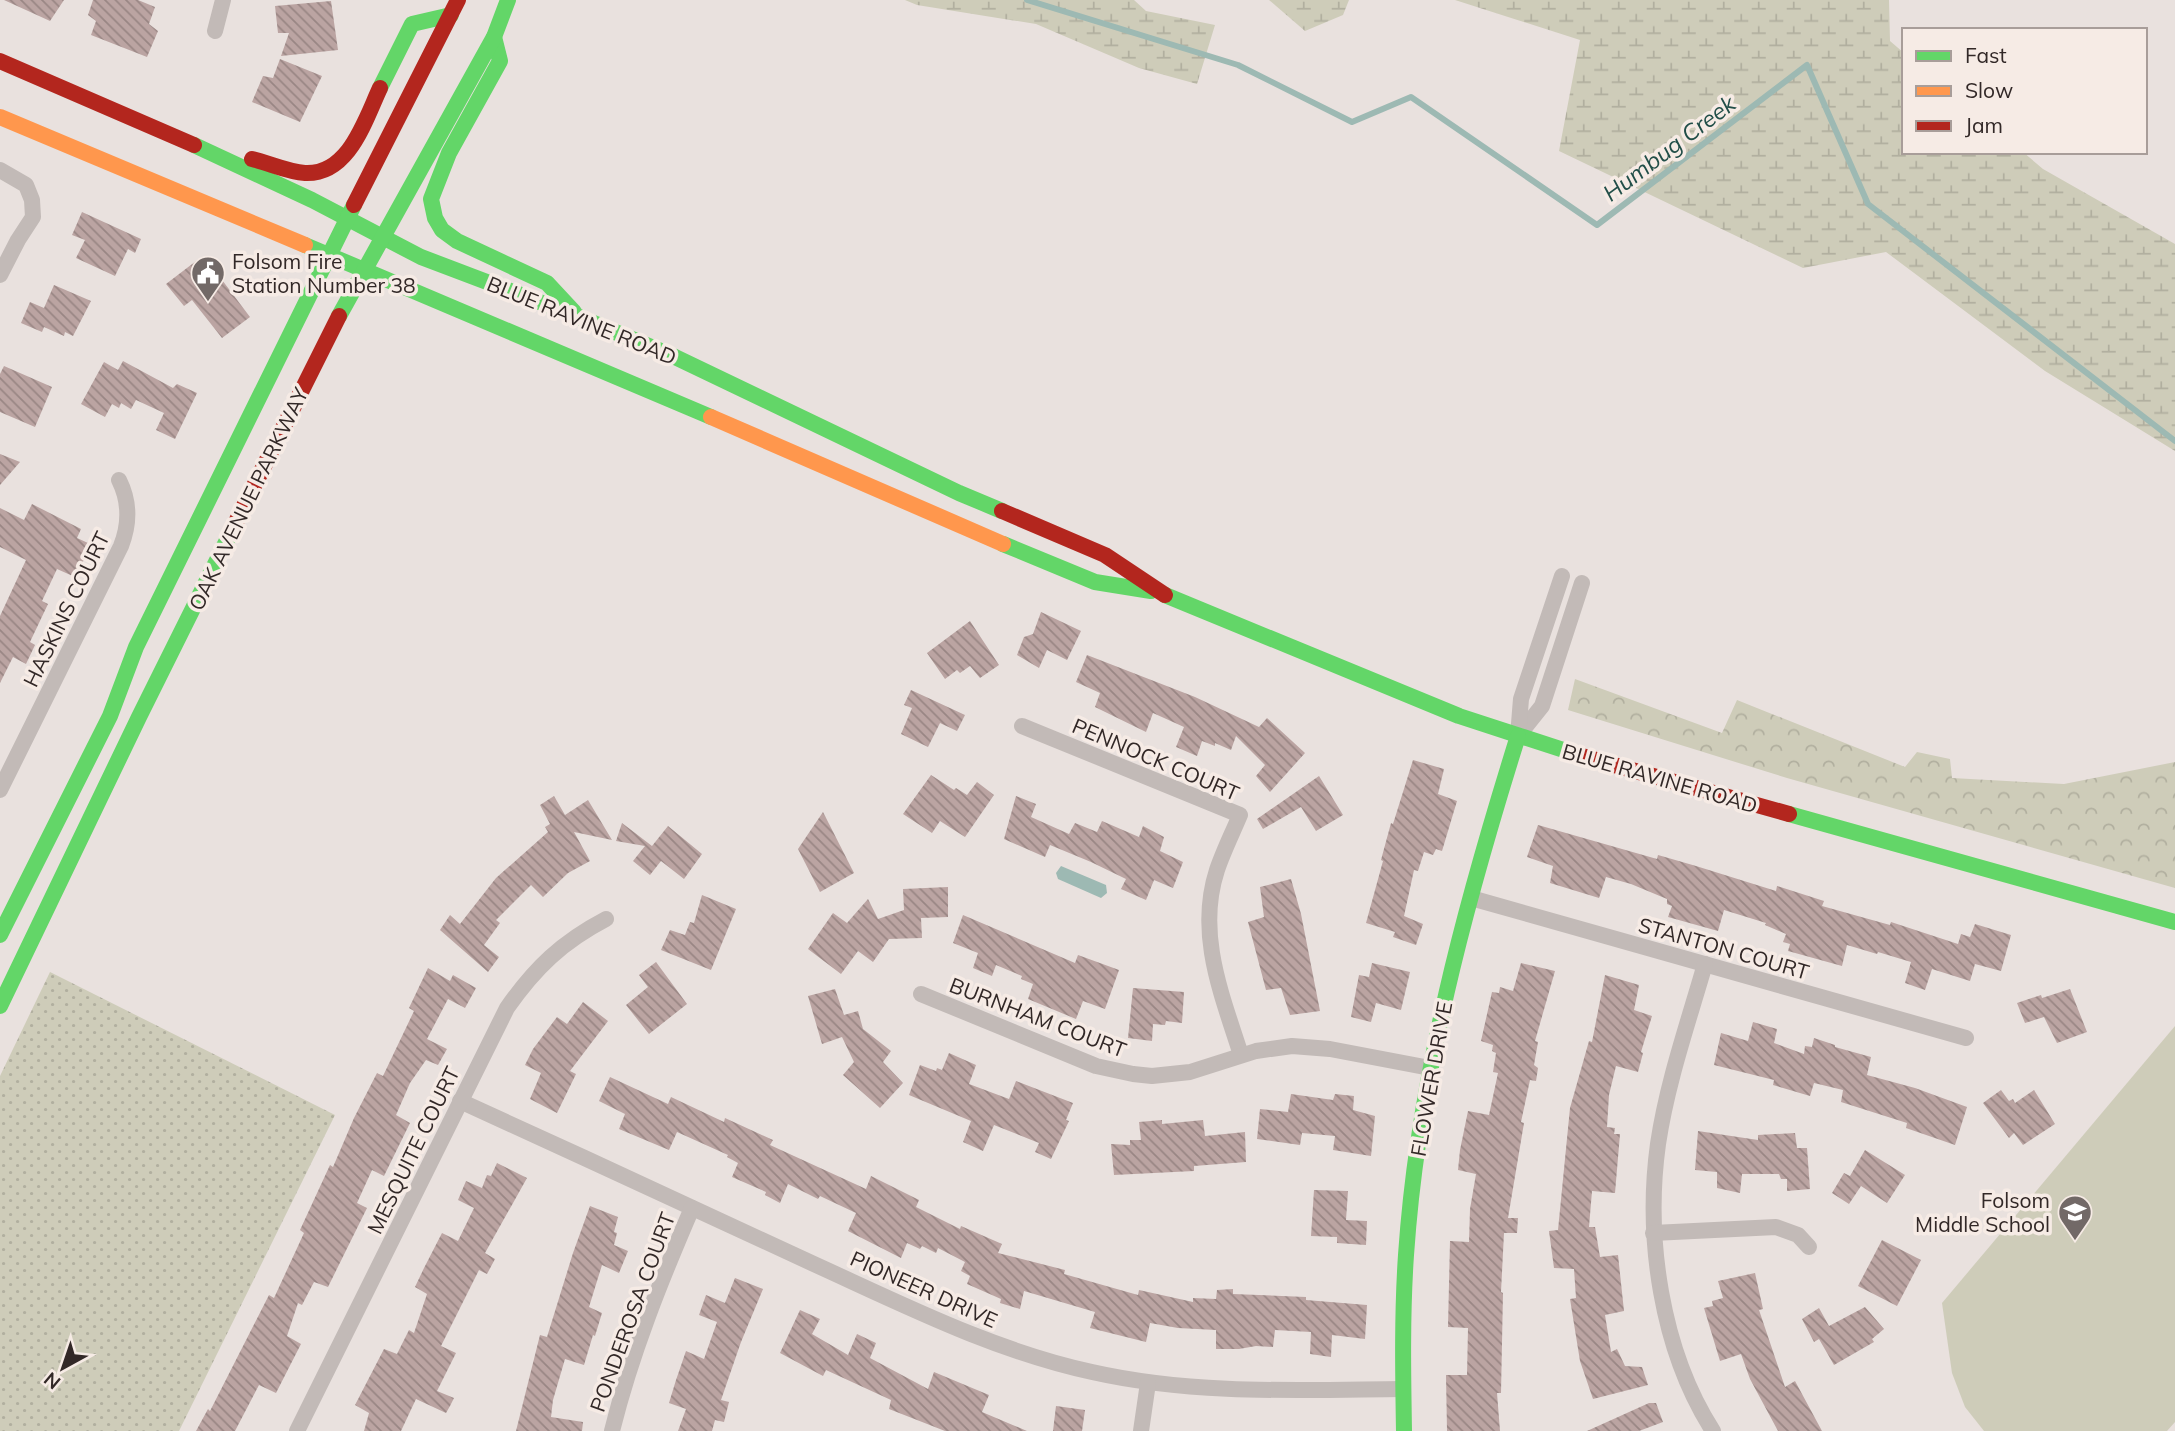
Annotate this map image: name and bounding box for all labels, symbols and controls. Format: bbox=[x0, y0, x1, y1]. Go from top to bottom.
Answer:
legend bbox=[1902, 28, 2147, 154]
text: Fast bbox=[1965, 42, 2007, 68]
text: Slow bbox=[1965, 77, 2013, 103]
water label: Humbug Creek bbox=[1597, 88, 1742, 207]
text: Jam bbox=[1965, 112, 2003, 138]
place label: Folsom Fire Station Number 38 bbox=[232, 248, 416, 298]
public building icon: Folsom Fire Station Number 38 bbox=[189, 254, 227, 303]
street label: BLUE RAVINE ROAD bbox=[483, 270, 681, 370]
street label: OAK AVENUE PARKWAY bbox=[183, 383, 313, 615]
street label: HASKINS COURT bbox=[17, 527, 115, 691]
street label: PENNOCK COURT bbox=[1069, 712, 1244, 806]
street label: BLUE RAVINE ROAD bbox=[1559, 738, 1761, 818]
street label: STANTON COURT bbox=[1636, 911, 1813, 985]
street label: BURNHAM COURT bbox=[946, 971, 1130, 1063]
street label: FLOWER DRIVE bbox=[1405, 1000, 1457, 1158]
street label: MESQUITE COURT bbox=[361, 1062, 465, 1238]
place label: Folsom Middle School bbox=[1915, 1187, 2050, 1237]
school or university icon: Folsom Middle School bbox=[2056, 1193, 2094, 1242]
street label: PONDEROSA COURT bbox=[584, 1208, 680, 1415]
street label: PIONEER DRIVE bbox=[846, 1245, 1002, 1333]
north arrow bbox=[28, 1333, 98, 1403]
text: N bbox=[39, 1367, 65, 1395]

